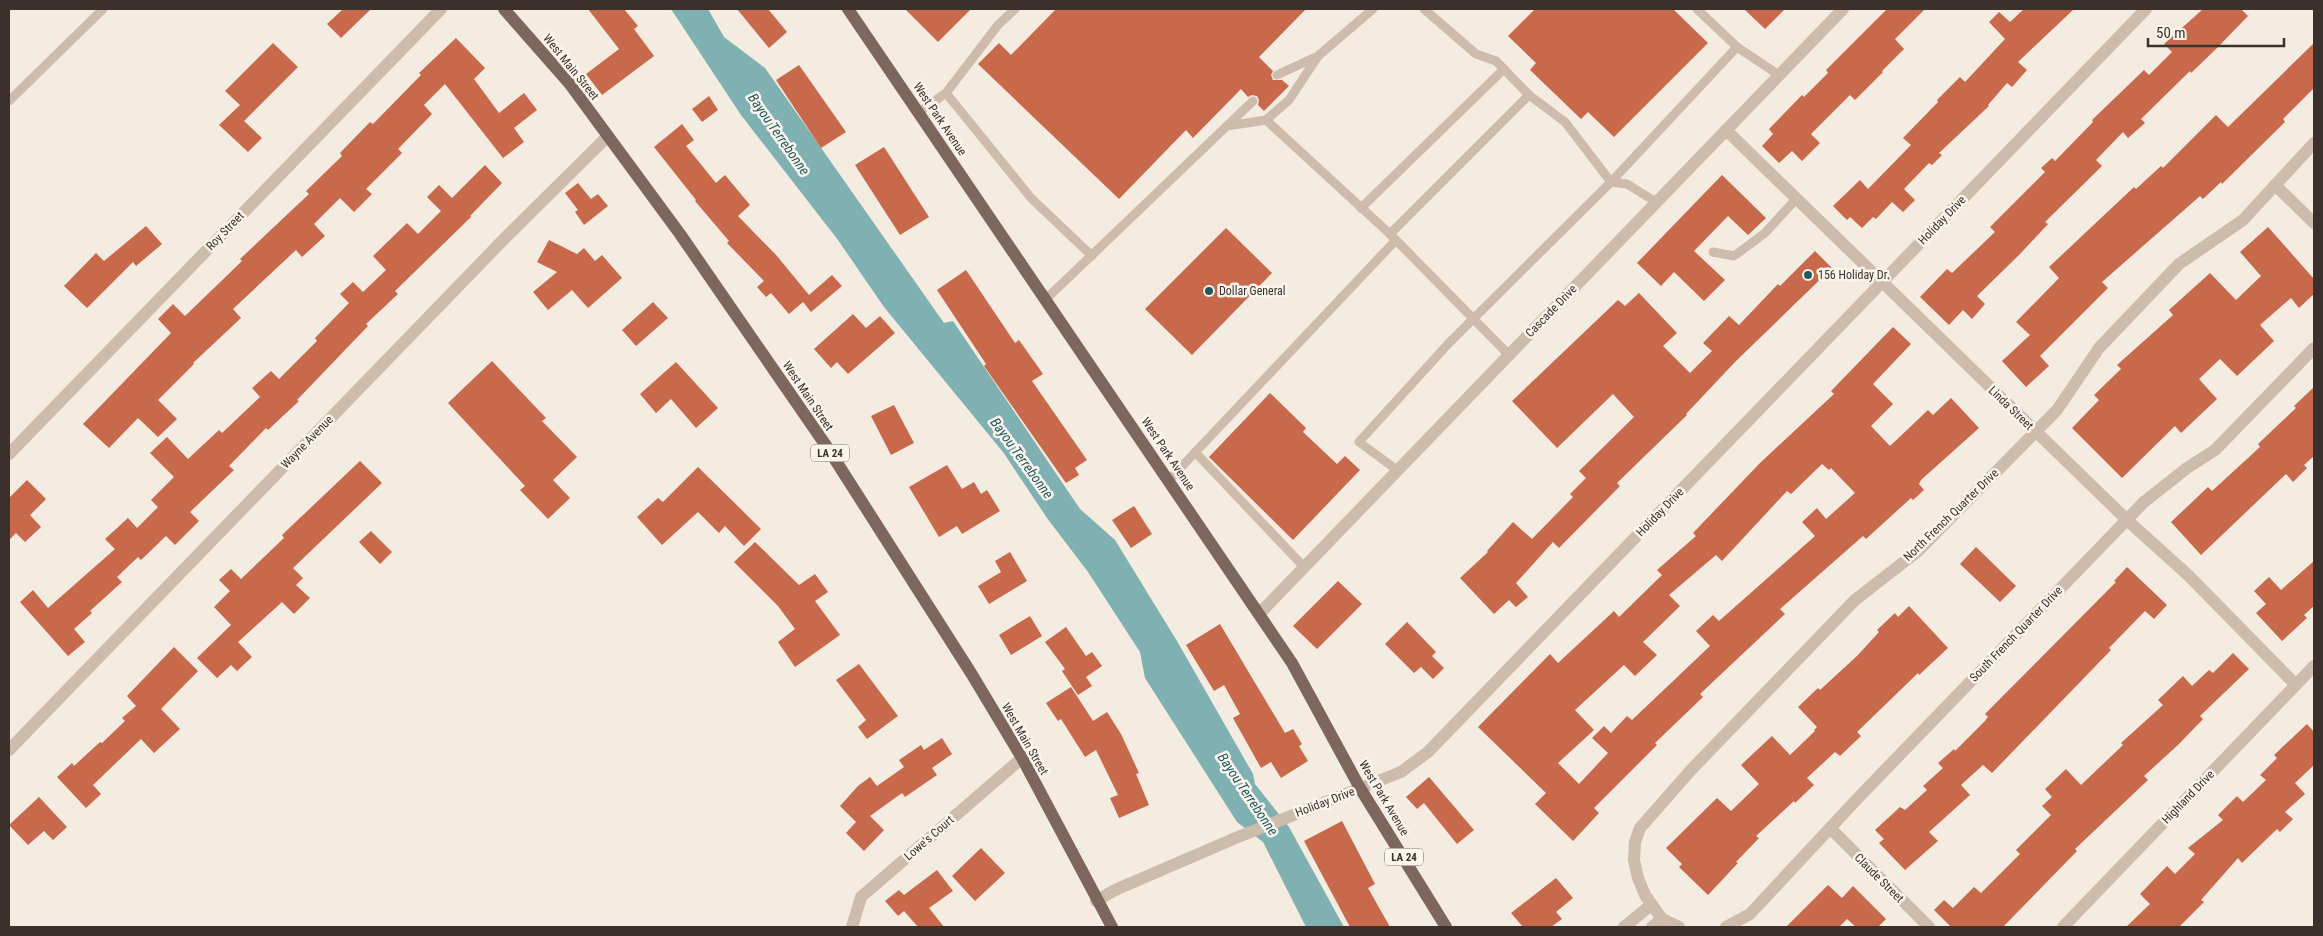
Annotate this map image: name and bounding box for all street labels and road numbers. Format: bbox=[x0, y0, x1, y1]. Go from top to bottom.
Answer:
street label: West Main Street bbox=[540, 31, 602, 103]
street label: West Park Avenue bbox=[910, 80, 970, 158]
street label: Holiday Drive bbox=[1915, 192, 1969, 247]
street label: Roy Street bbox=[203, 208, 247, 253]
street label: Cascade Drive bbox=[1522, 282, 1580, 340]
street label: West Main Street bbox=[780, 359, 837, 434]
street label: Linda Street bbox=[1986, 383, 2037, 433]
street label: Wayne Avenue bbox=[278, 412, 336, 471]
street label: West Park Avenue bbox=[1138, 415, 1198, 493]
road number: LA 24 bbox=[811, 444, 849, 462]
street label: North French Quarter Drive bbox=[1901, 466, 2002, 564]
street label: Holiday Drive bbox=[1633, 484, 1687, 539]
street label: South French Quarter Drive bbox=[1967, 583, 2065, 685]
street label: West Main Street bbox=[999, 701, 1051, 778]
street label: West Park Avenue bbox=[1356, 758, 1412, 838]
street label: Highland Drive bbox=[2159, 767, 2217, 827]
street label: Holiday Drive bbox=[1293, 784, 1357, 820]
street label: Lowe's Court bbox=[901, 812, 957, 863]
road number: LA 24 bbox=[1385, 849, 1423, 866]
street label: Claude Street bbox=[1852, 851, 1907, 906]

